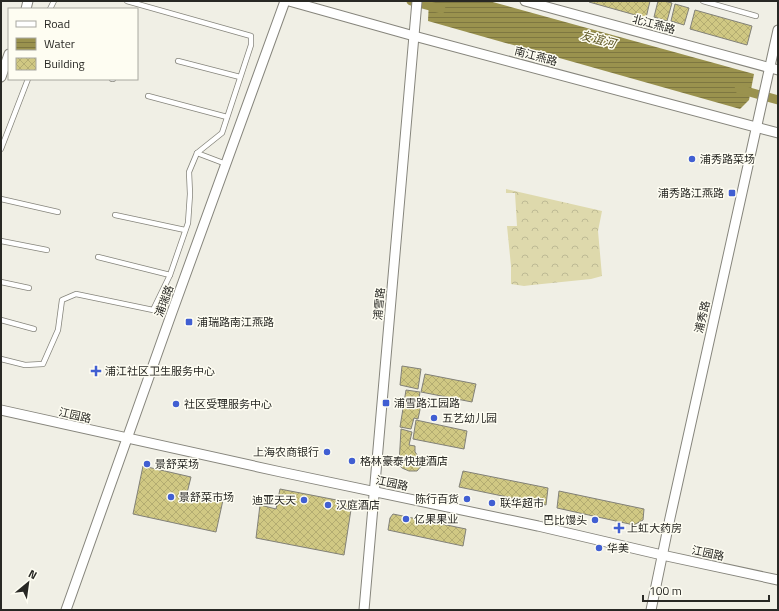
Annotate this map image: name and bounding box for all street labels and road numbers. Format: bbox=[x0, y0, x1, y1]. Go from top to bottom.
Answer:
street label: 北江燕路 bbox=[631, 11, 677, 37]
street label: 南江燕路 bbox=[513, 43, 559, 69]
street label: 浦瑞路 bbox=[151, 283, 177, 319]
street label: 浦雪路 bbox=[370, 287, 388, 321]
street label: 浦秀路 bbox=[690, 299, 714, 335]
street label: 江园路 bbox=[57, 403, 93, 427]
street label: 江园路 bbox=[374, 472, 410, 494]
street label: 江园路 bbox=[690, 542, 726, 564]

